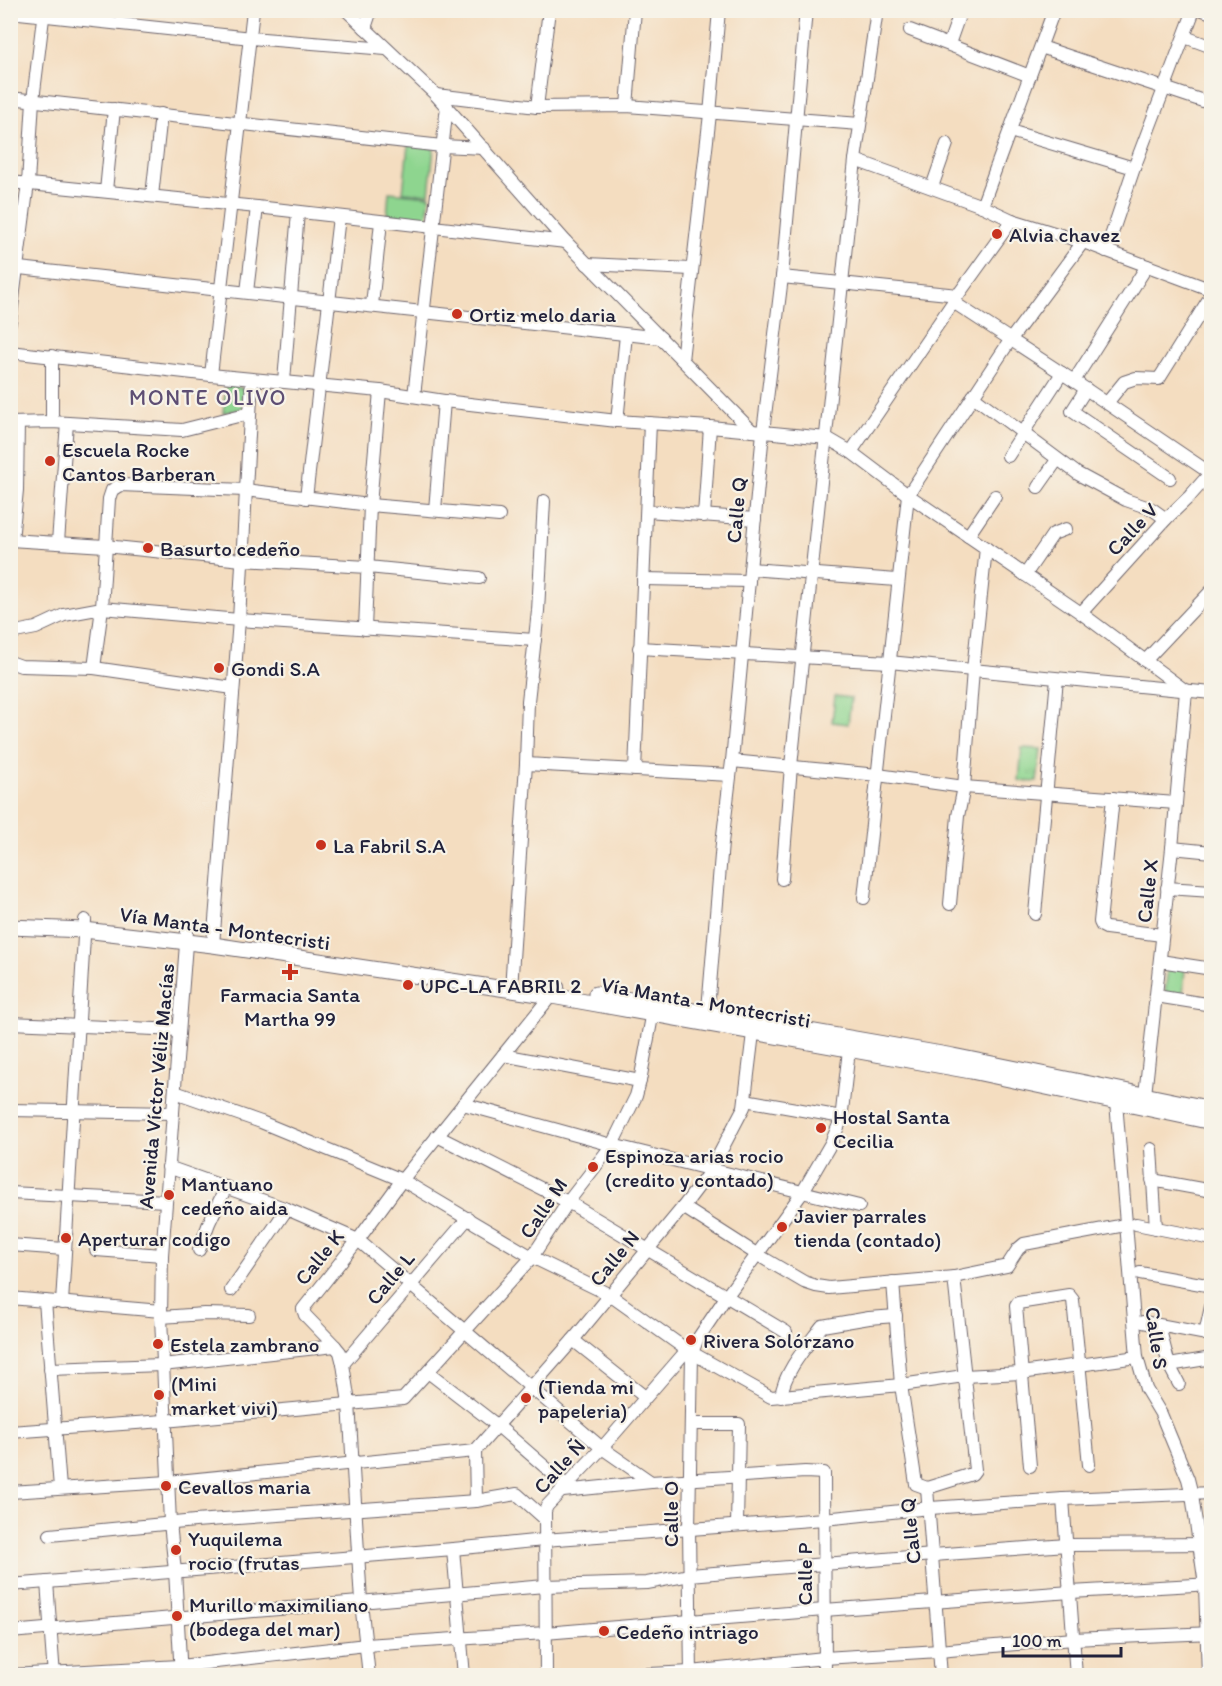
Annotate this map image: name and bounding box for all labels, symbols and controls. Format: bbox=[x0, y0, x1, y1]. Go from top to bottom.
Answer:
place label: Alvia chavez bbox=[1009, 222, 1120, 247]
marker: Alvia chavez bbox=[990, 227, 1004, 241]
place label: Ortiz melo daria bbox=[469, 302, 616, 327]
marker: Ortiz melo daria bbox=[450, 307, 464, 321]
district label: MONTE OLIVO bbox=[129, 384, 287, 411]
place label: Escuela Rocke Cantos Barberan bbox=[62, 437, 215, 486]
marker: Escuela Rocke Cantos Barberan bbox=[43, 454, 57, 468]
street label: Calle Q bbox=[721, 476, 751, 544]
street label: Calle V bbox=[1101, 497, 1163, 561]
place label: Basurto cedeño bbox=[160, 536, 300, 561]
marker: Basurto cedeño bbox=[141, 541, 155, 555]
place label: Gondi S.A bbox=[231, 656, 320, 681]
marker: Gondi S.A bbox=[212, 661, 226, 675]
place label: La Fabril S.A bbox=[333, 833, 446, 858]
marker: La Fabril S.A bbox=[314, 838, 328, 852]
street label: Calle X bbox=[1131, 858, 1163, 924]
street label: Vía Manta - Montecristi bbox=[118, 901, 332, 955]
street label: Avenida Víctor Véliz Macías bbox=[133, 962, 179, 1210]
marker: Farmacia Santa Martha 99 bbox=[283, 965, 297, 979]
street label: Vía Manta - Montecristi bbox=[599, 971, 813, 1033]
place label: UPC-LA FABRIL 2 bbox=[420, 973, 581, 998]
marker: UPC-LA FABRIL 2 bbox=[401, 978, 415, 992]
place label: Farmacia Santa Martha 99 bbox=[220, 982, 360, 1031]
place label: Hostal Santa Cecilia bbox=[833, 1104, 950, 1153]
marker: Hostal Santa Cecilia bbox=[814, 1121, 828, 1135]
place label: Espinoza arias rocio (credito y contado) bbox=[605, 1143, 784, 1192]
marker: Espinoza arias rocio (credito y contado) bbox=[586, 1160, 600, 1174]
place label: Mantuano cedeño aida bbox=[181, 1171, 288, 1220]
street label: Calle M bbox=[514, 1173, 572, 1243]
marker: Mantuano cedeño aida bbox=[162, 1188, 176, 1202]
place label: Javier parrales tienda (contado) bbox=[794, 1203, 941, 1252]
marker: Javier parrales tienda (contado) bbox=[775, 1220, 789, 1234]
street label: Calle K bbox=[289, 1224, 349, 1290]
street label: Calle N bbox=[584, 1225, 644, 1291]
place label: Aperturar codigo bbox=[78, 1226, 231, 1251]
marker: Aperturar codigo bbox=[59, 1231, 73, 1245]
street label: Calle L bbox=[361, 1246, 420, 1310]
street label: Calle S bbox=[1140, 1305, 1174, 1371]
place label: Rivera Solórzano bbox=[703, 1328, 854, 1353]
place label: Estela zambrano bbox=[170, 1332, 319, 1357]
marker: Rivera Solórzano bbox=[684, 1333, 698, 1347]
marker: Estela zambrano bbox=[151, 1337, 165, 1351]
place label: (Mini market vivi) bbox=[171, 1371, 278, 1420]
place label: (Tienda mi papeleria) bbox=[538, 1374, 634, 1423]
marker: (Mini market vivi) bbox=[152, 1388, 166, 1402]
marker: (Tienda mi papeleria) bbox=[519, 1391, 533, 1405]
street label: Calle Ñ bbox=[528, 1433, 590, 1499]
place label: Cevallos maria bbox=[178, 1474, 311, 1499]
marker: Cevallos maria bbox=[159, 1479, 173, 1493]
street label: Calle O bbox=[658, 1481, 683, 1547]
street label: Calle Q bbox=[894, 1497, 926, 1565]
place label: Yuquilema rocio (frutas bbox=[188, 1526, 300, 1575]
street label: Calle P bbox=[792, 1542, 817, 1606]
marker: Yuquilema rocio (frutas bbox=[169, 1543, 183, 1557]
place label: Murillo maximiliano (bodega del mar) bbox=[189, 1592, 369, 1641]
marker: Murillo maximiliano (bodega del mar) bbox=[170, 1609, 184, 1623]
place label: Cedeño intriago bbox=[616, 1619, 759, 1644]
scale bar bbox=[1003, 1620, 1122, 1658]
marker: Cedeño intriago bbox=[597, 1624, 611, 1638]
text: 100 m bbox=[1012, 1630, 1062, 1652]

